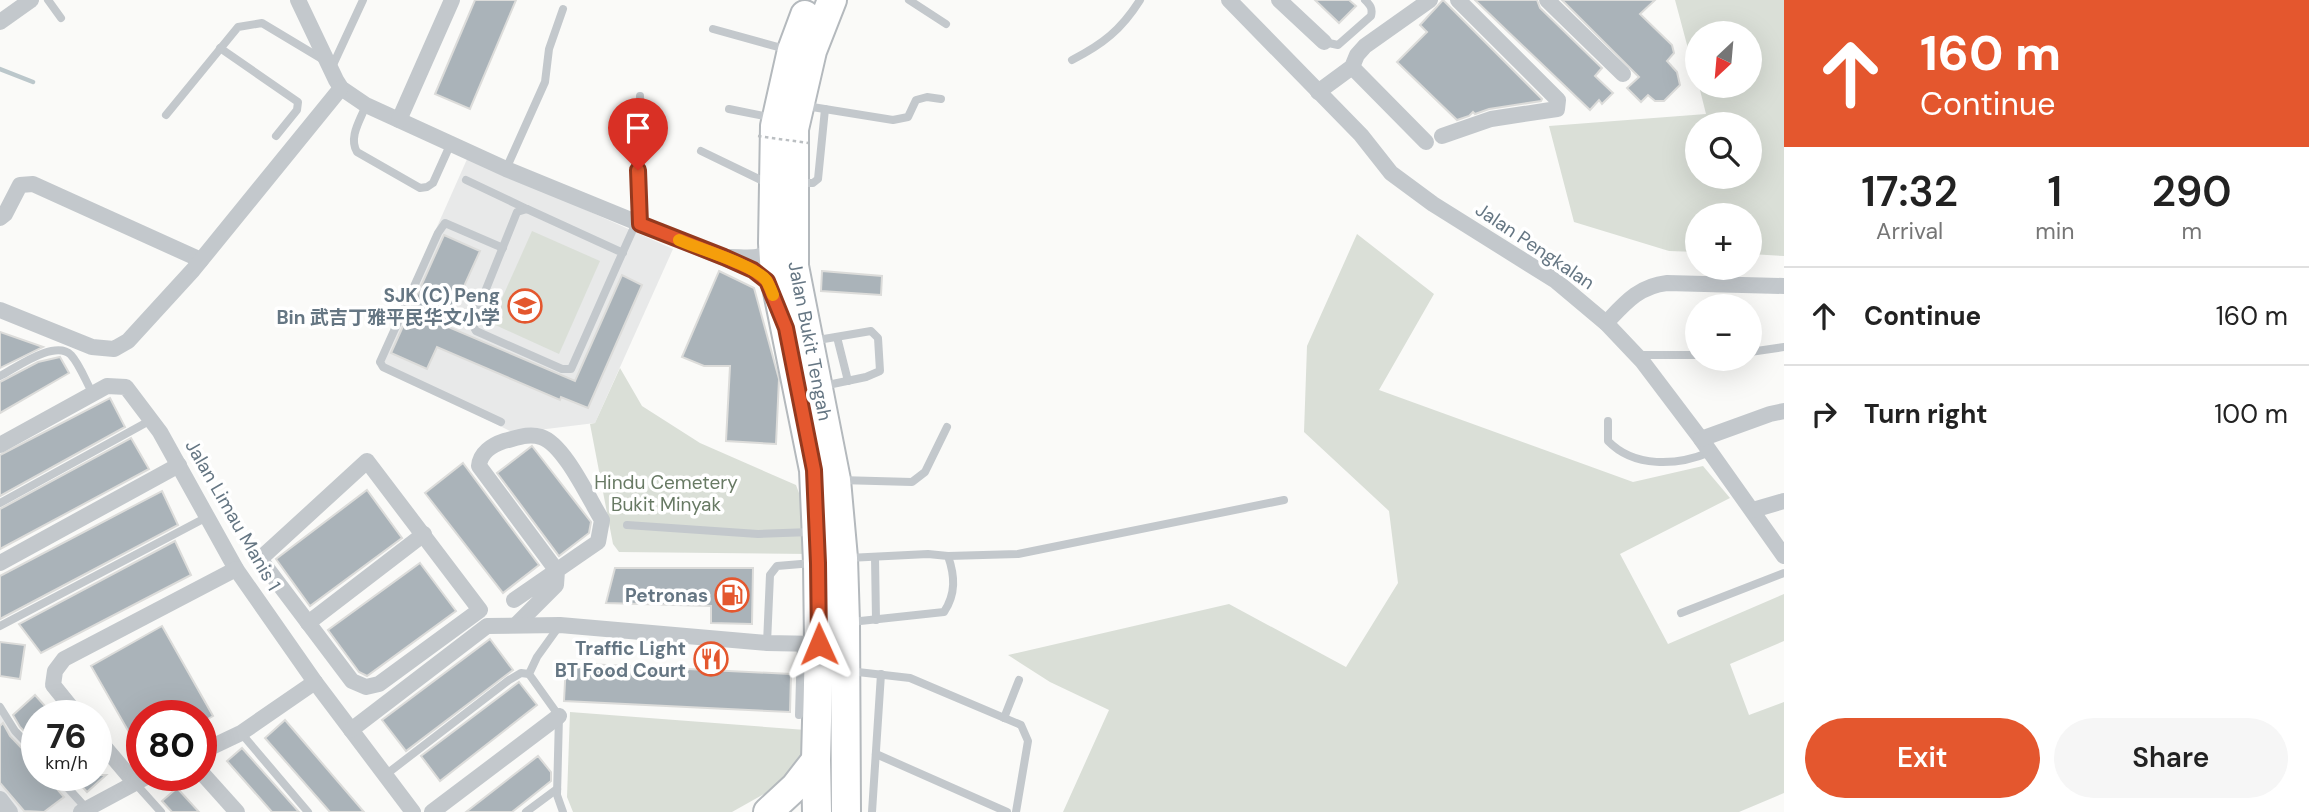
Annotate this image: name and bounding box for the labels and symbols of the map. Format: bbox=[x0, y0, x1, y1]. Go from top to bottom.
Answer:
north arrow bbox=[1685, 21, 1762, 98]
pin bbox=[608, 98, 668, 170]
street label: Jalan Pengkalan bbox=[1471, 197, 1599, 295]
street label: Jalan Bukit Tengah bbox=[782, 259, 838, 423]
place label: SJK (C) Peng Bin 武吉丁雅平民华文小学 bbox=[276, 283, 500, 330]
school or university icon: SJK (C) Peng Bin 武吉丁雅平民华文小学 bbox=[506, 287, 544, 325]
street label: Jalan Limau Manis 1 bbox=[180, 435, 286, 595]
park label: Hindu Cemetery Bukit Minyak bbox=[594, 470, 738, 517]
fuel station icon: Petronas bbox=[713, 576, 751, 614]
place label: Petronas bbox=[625, 583, 708, 608]
position arrow bbox=[782, 607, 856, 681]
place label: Traffic Light BT Food Court bbox=[555, 636, 686, 683]
restaurant icon: Traffic Light BT Food Court bbox=[692, 640, 730, 678]
speed limit sign: 80 bbox=[126, 700, 217, 791]

